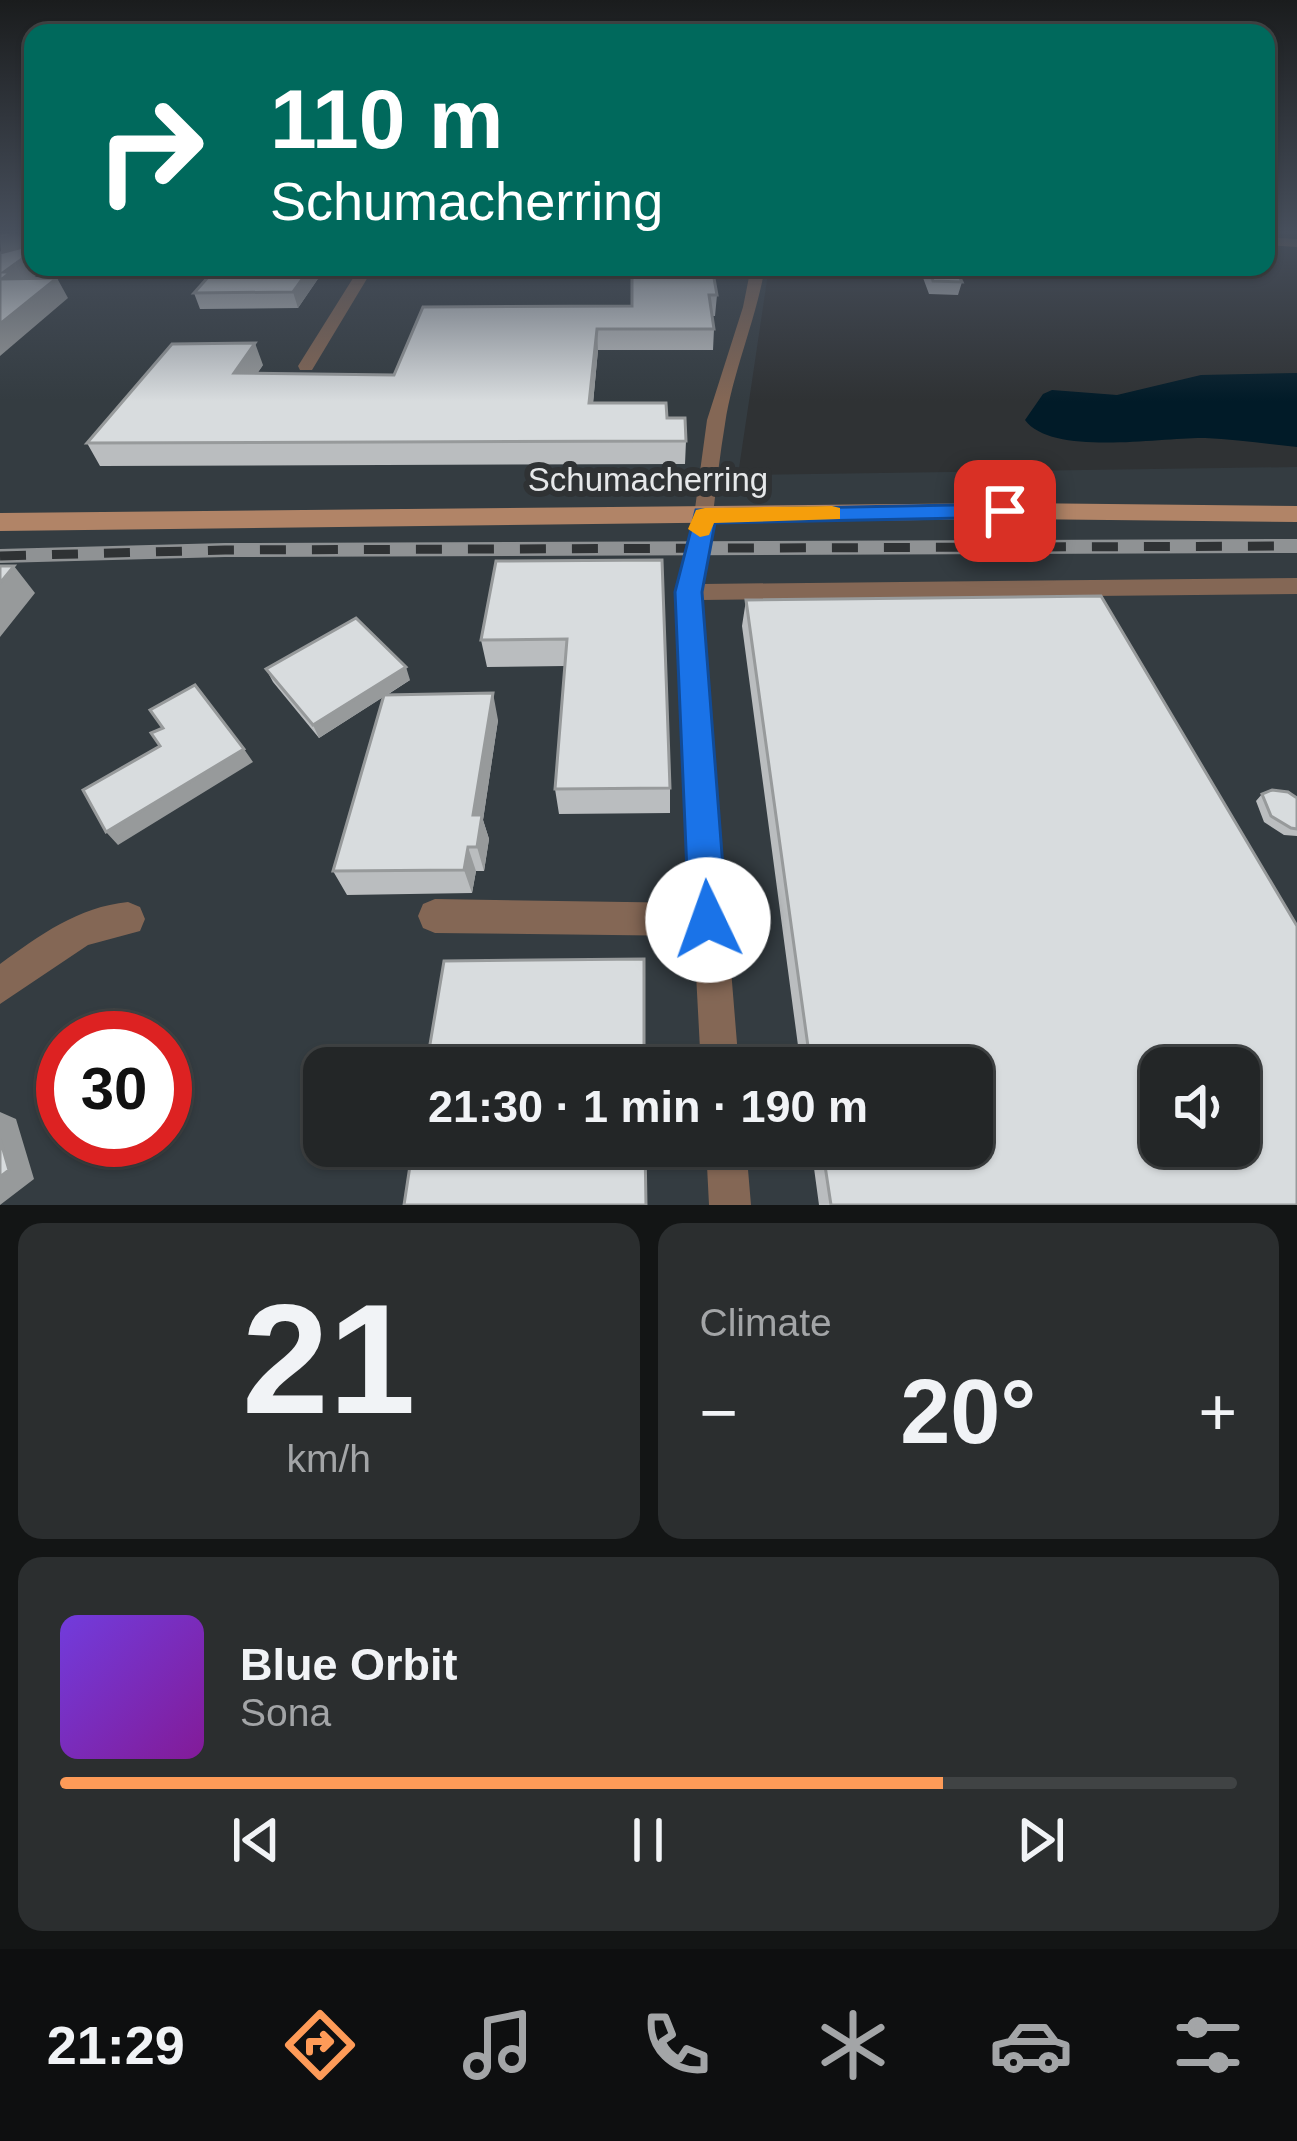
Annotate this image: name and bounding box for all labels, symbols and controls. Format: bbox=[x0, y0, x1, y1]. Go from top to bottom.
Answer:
icon: right bbox=[72, 72, 228, 228]
text: 110 m bbox=[270, 72, 504, 166]
text: Schumacherring bbox=[270, 171, 663, 231]
pin bbox=[954, 460, 1056, 562]
street label: Schumacherring bbox=[528, 461, 768, 498]
icon: arrive bbox=[972, 478, 1038, 544]
position arrow bbox=[645, 857, 771, 983]
speed limit sign: 30 bbox=[36, 1011, 192, 1167]
map controls bbox=[1140, 1047, 1260, 1167]
button: sound bbox=[1140, 1047, 1260, 1167]
text: 21:30 · 1 min · 190 m bbox=[428, 1081, 868, 1132]
text: 21 bbox=[242, 1272, 416, 1446]
text: Climate bbox=[700, 1301, 832, 1344]
text: 20° bbox=[900, 1362, 1036, 1462]
text: − bbox=[700, 1375, 738, 1449]
text: + bbox=[1198, 1375, 1237, 1449]
text: km/h bbox=[286, 1437, 371, 1480]
text: Blue Orbit bbox=[240, 1639, 458, 1690]
text: Sona bbox=[240, 1691, 331, 1734]
icon: previous bbox=[223, 1807, 289, 1873]
icon: pause bbox=[615, 1807, 681, 1873]
icon: next bbox=[1008, 1807, 1074, 1873]
icon: directions bbox=[278, 2003, 362, 2087]
icon: music bbox=[456, 2003, 540, 2087]
icon: phone bbox=[634, 2003, 718, 2087]
icon: climate bbox=[811, 2003, 895, 2087]
icon: car bbox=[989, 2003, 1073, 2087]
icon: filters bbox=[1166, 2003, 1250, 2087]
text: 21:29 bbox=[47, 2015, 185, 2075]

